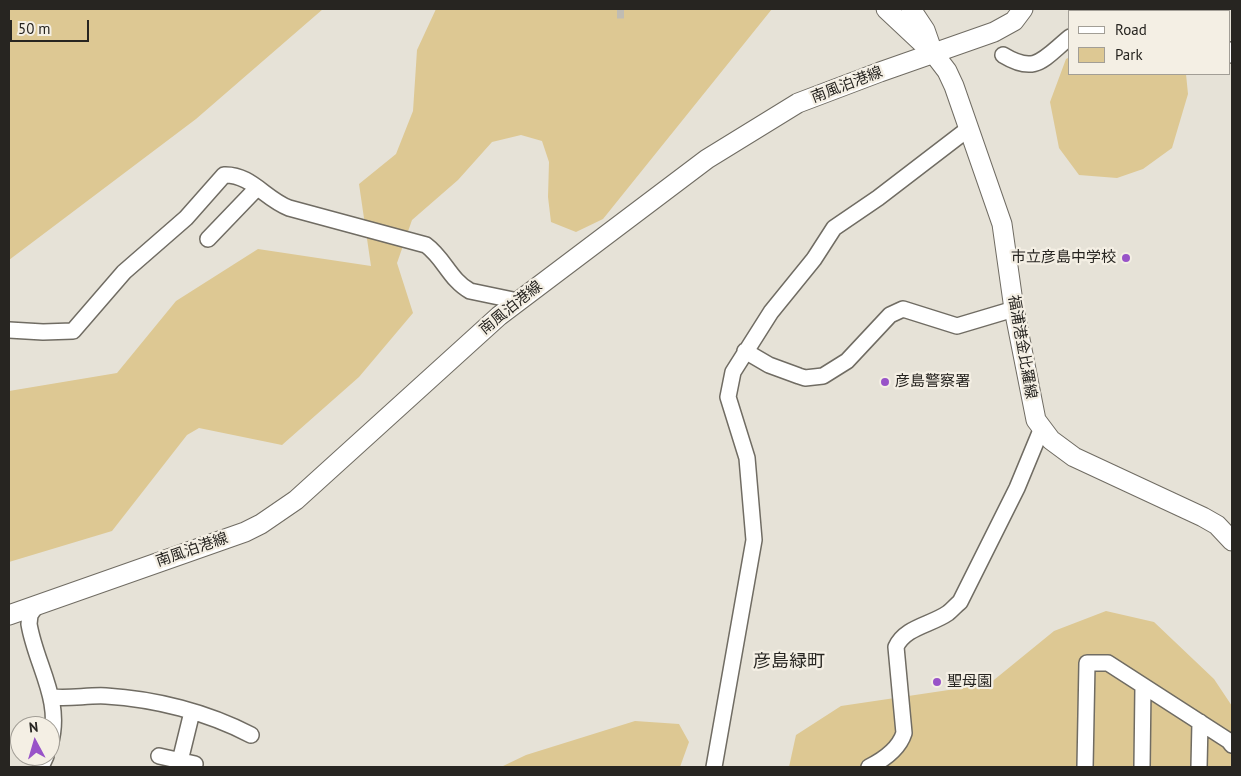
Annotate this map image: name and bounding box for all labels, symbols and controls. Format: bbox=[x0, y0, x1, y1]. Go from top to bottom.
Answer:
scale bar bbox=[12, 10, 91, 42]
legend bbox=[1068, 10, 1231, 75]
text: 50 m bbox=[18, 19, 51, 38]
text: Road bbox=[1115, 20, 1147, 39]
text: Park bbox=[1115, 45, 1143, 64]
street label: 南風泊港線 bbox=[809, 63, 885, 107]
place label: 市立彦島中学校 bbox=[1011, 249, 1116, 267]
marker: 市立彦島中学校 bbox=[1120, 252, 1132, 264]
street label: 南風泊港線 bbox=[476, 277, 546, 339]
street label: 福浦港金比羅線 bbox=[1004, 294, 1040, 400]
place label: 彦島警察署 bbox=[895, 373, 970, 391]
marker: 彦島警察署 bbox=[879, 376, 891, 388]
street label: 南風泊港線 bbox=[154, 529, 230, 571]
district label: 彦島緑町 bbox=[753, 651, 825, 673]
place label: 聖母園 bbox=[947, 673, 992, 691]
marker: 聖母園 bbox=[931, 676, 943, 688]
north arrow bbox=[10, 716, 60, 766]
text: N bbox=[28, 718, 39, 737]

